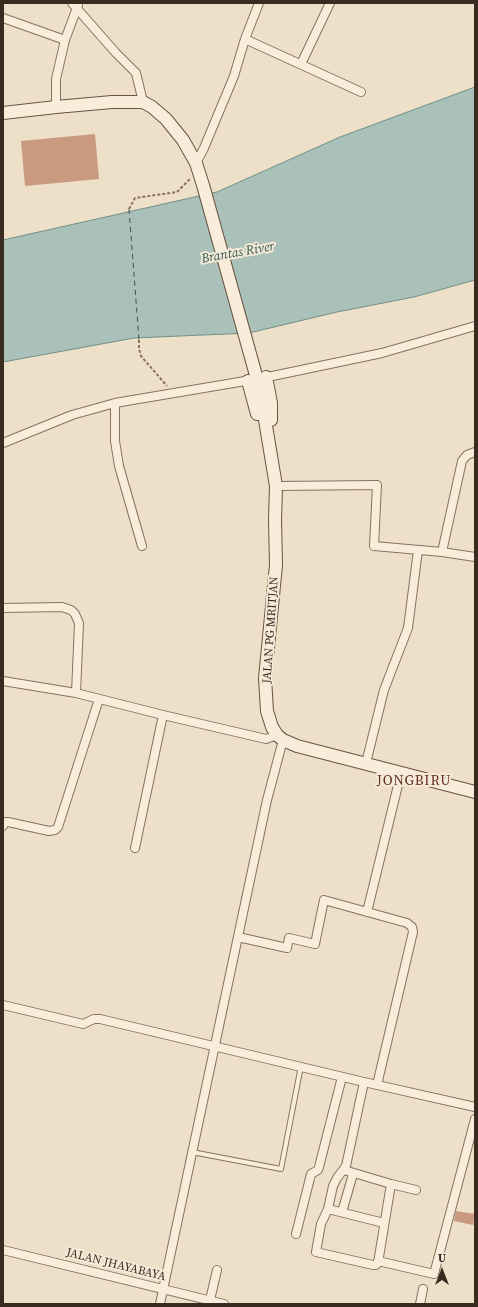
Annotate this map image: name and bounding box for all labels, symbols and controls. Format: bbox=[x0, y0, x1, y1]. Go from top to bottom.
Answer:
water label: Brantas River bbox=[200, 239, 276, 267]
street label: JALAN PG MRITJAN bbox=[260, 576, 282, 684]
district label: JONGBIRU bbox=[377, 773, 451, 789]
street label: JALAN JHAYABAYA bbox=[65, 1246, 167, 1284]
north arrow bbox=[422, 1251, 462, 1291]
text: U bbox=[438, 1251, 446, 1266]

